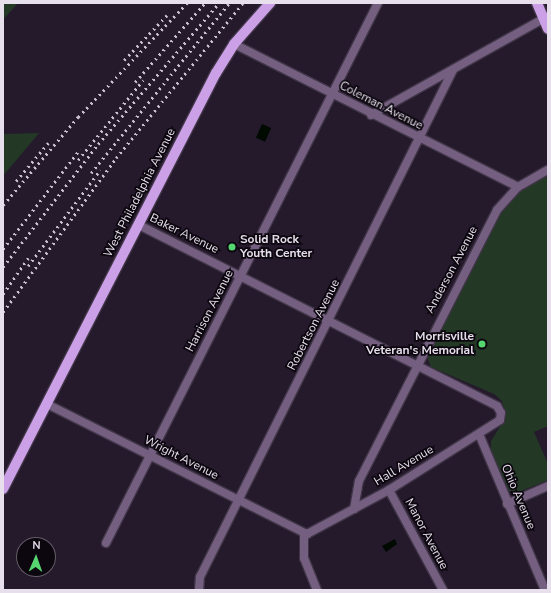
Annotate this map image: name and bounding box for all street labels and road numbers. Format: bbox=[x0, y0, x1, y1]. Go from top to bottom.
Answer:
street label: Coleman Avenue bbox=[337, 79, 425, 133]
street label: West Philadelphia Avenue bbox=[101, 126, 179, 260]
street label: Baker Avenue bbox=[147, 211, 221, 257]
street label: Anderson Avenue bbox=[423, 224, 481, 316]
street label: Harrison Avenue bbox=[183, 268, 237, 354]
street label: Robertson Avenue bbox=[285, 277, 343, 373]
street label: Wright Avenue bbox=[141, 433, 221, 483]
street label: Hall Avenue bbox=[372, 443, 436, 489]
street label: Ohio Avenue bbox=[498, 462, 538, 532]
street label: Manor Avenue bbox=[401, 496, 451, 572]

